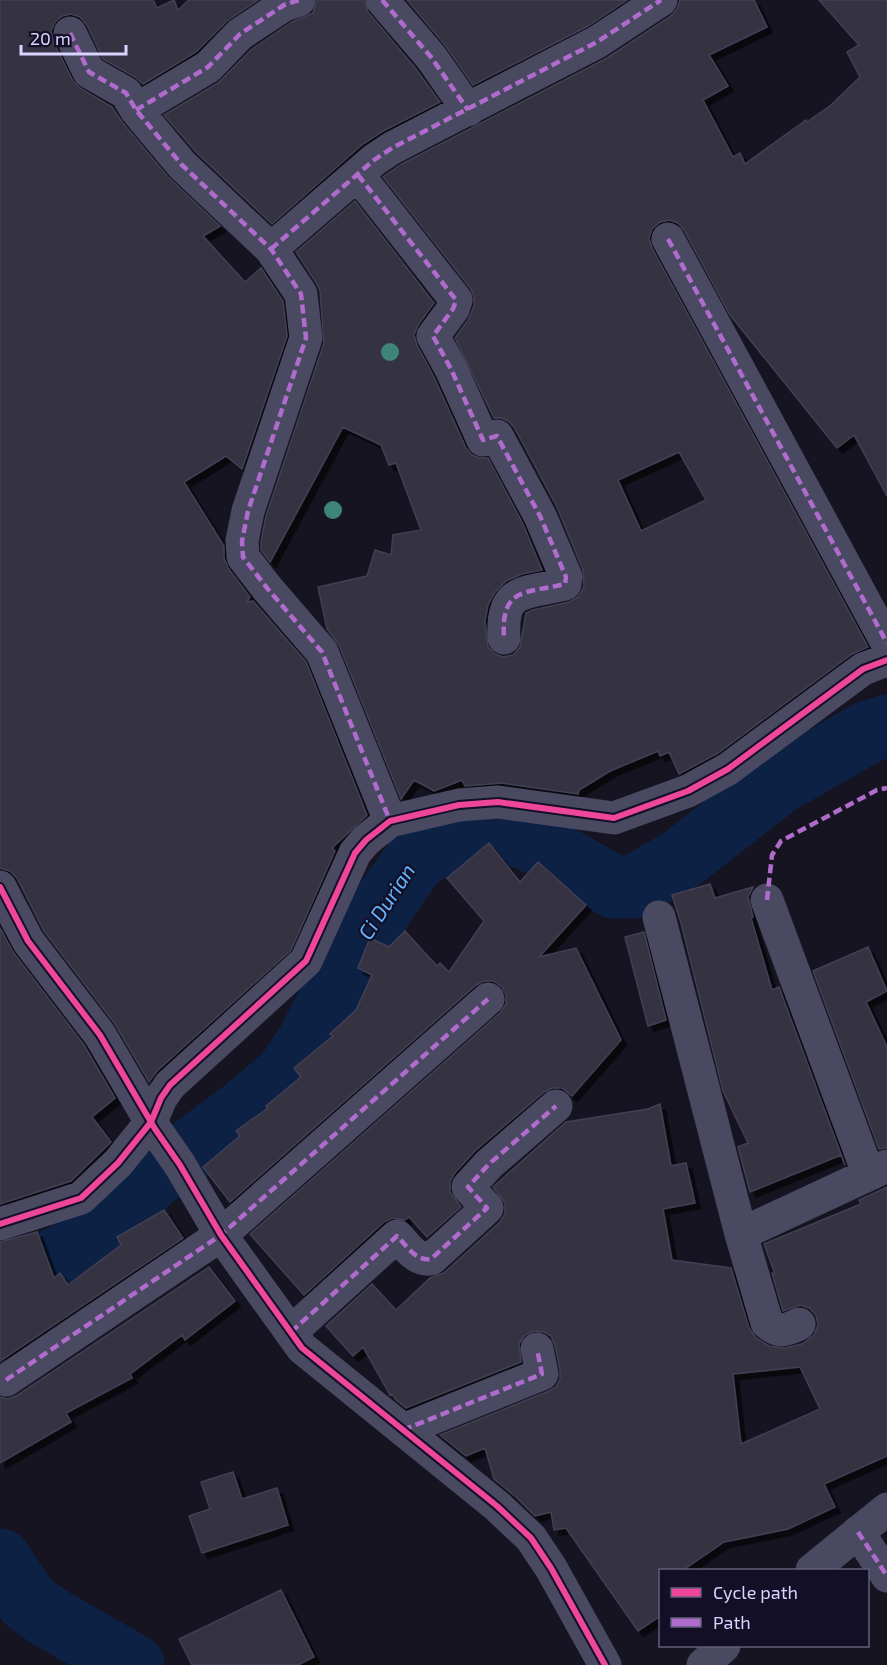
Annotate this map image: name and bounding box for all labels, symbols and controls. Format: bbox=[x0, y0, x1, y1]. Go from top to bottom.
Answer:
scale bar bbox=[21, 18, 126, 56]
text: 20 m bbox=[30, 27, 71, 49]
water label: Ci Durian bbox=[352, 859, 419, 944]
legend bbox=[659, 1569, 869, 1647]
text: Cycle path bbox=[713, 1581, 798, 1603]
text: Path bbox=[713, 1611, 751, 1633]

